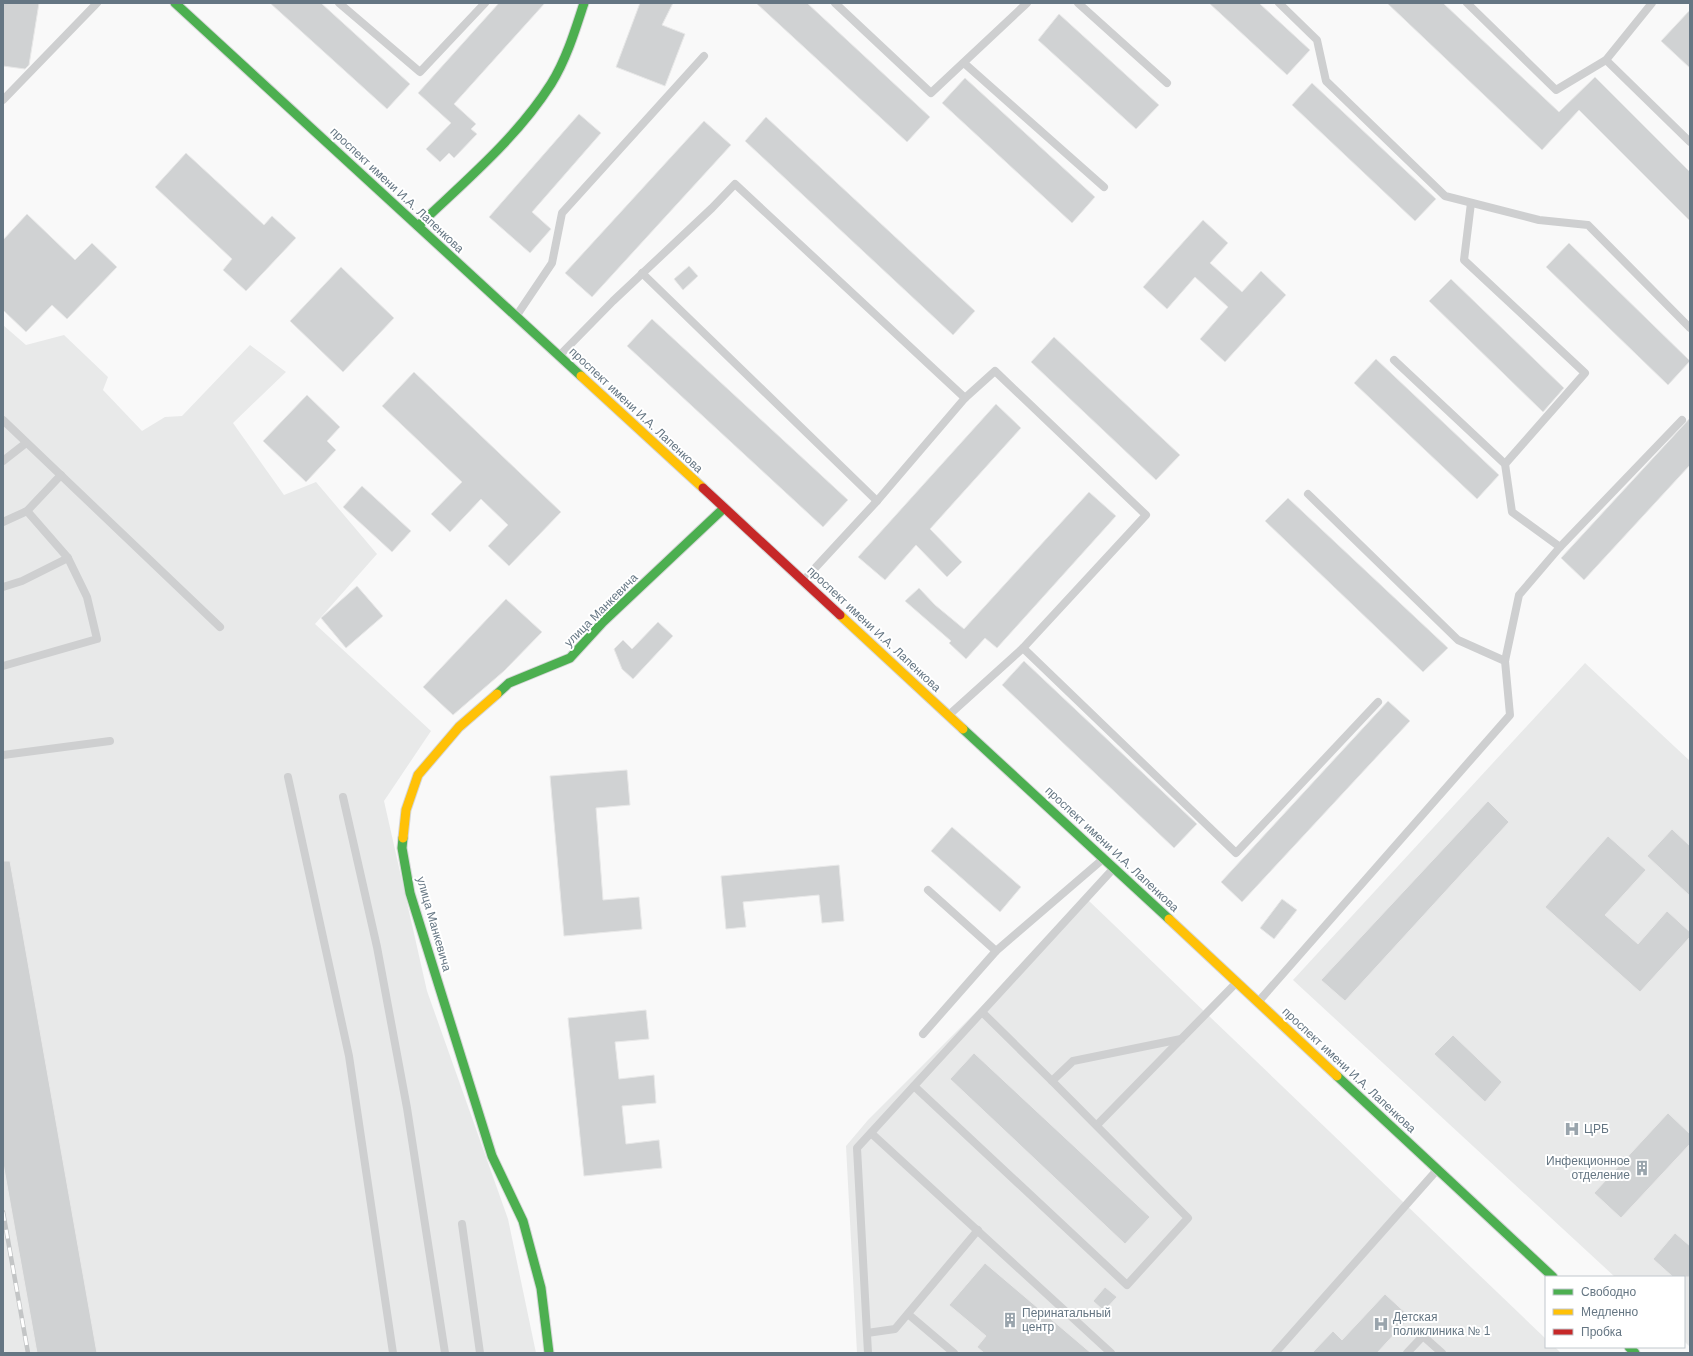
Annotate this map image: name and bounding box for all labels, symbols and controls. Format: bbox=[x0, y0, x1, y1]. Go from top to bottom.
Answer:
street label: проспект имени И.А. Лапенкова bbox=[327, 124, 467, 256]
street label: проспект имени И.А. Лапенкова bbox=[566, 344, 706, 476]
street label: проспект имени И.А. Лапенкова bbox=[804, 563, 944, 695]
street label: улица Манкевича bbox=[561, 570, 641, 650]
street label: проспект имени И.А. Лапенкова bbox=[1042, 783, 1182, 915]
street label: улица Манкевича bbox=[414, 875, 454, 973]
street label: проспект имени И.А. Лапенкова bbox=[1279, 1004, 1419, 1136]
hospital icon: ЦРБ bbox=[1563, 1120, 1581, 1138]
place label: ЦРБ bbox=[1584, 1122, 1609, 1136]
place label: Инфекционное отделение bbox=[1546, 1154, 1630, 1182]
building icon: Инфекционное отделение bbox=[1633, 1159, 1651, 1177]
legend bbox=[1545, 1276, 1685, 1348]
text: Свободно bbox=[1581, 1285, 1636, 1299]
text: Медленно bbox=[1581, 1305, 1638, 1319]
place label: Перинатальный центр bbox=[1022, 1306, 1111, 1334]
place label: Детская поликлиника № 1 bbox=[1393, 1310, 1491, 1338]
building icon: Перинатальный центр bbox=[1001, 1311, 1019, 1329]
hospital icon: Детская поликлиника № 1 bbox=[1372, 1315, 1390, 1333]
text: Пробка bbox=[1581, 1325, 1622, 1339]

